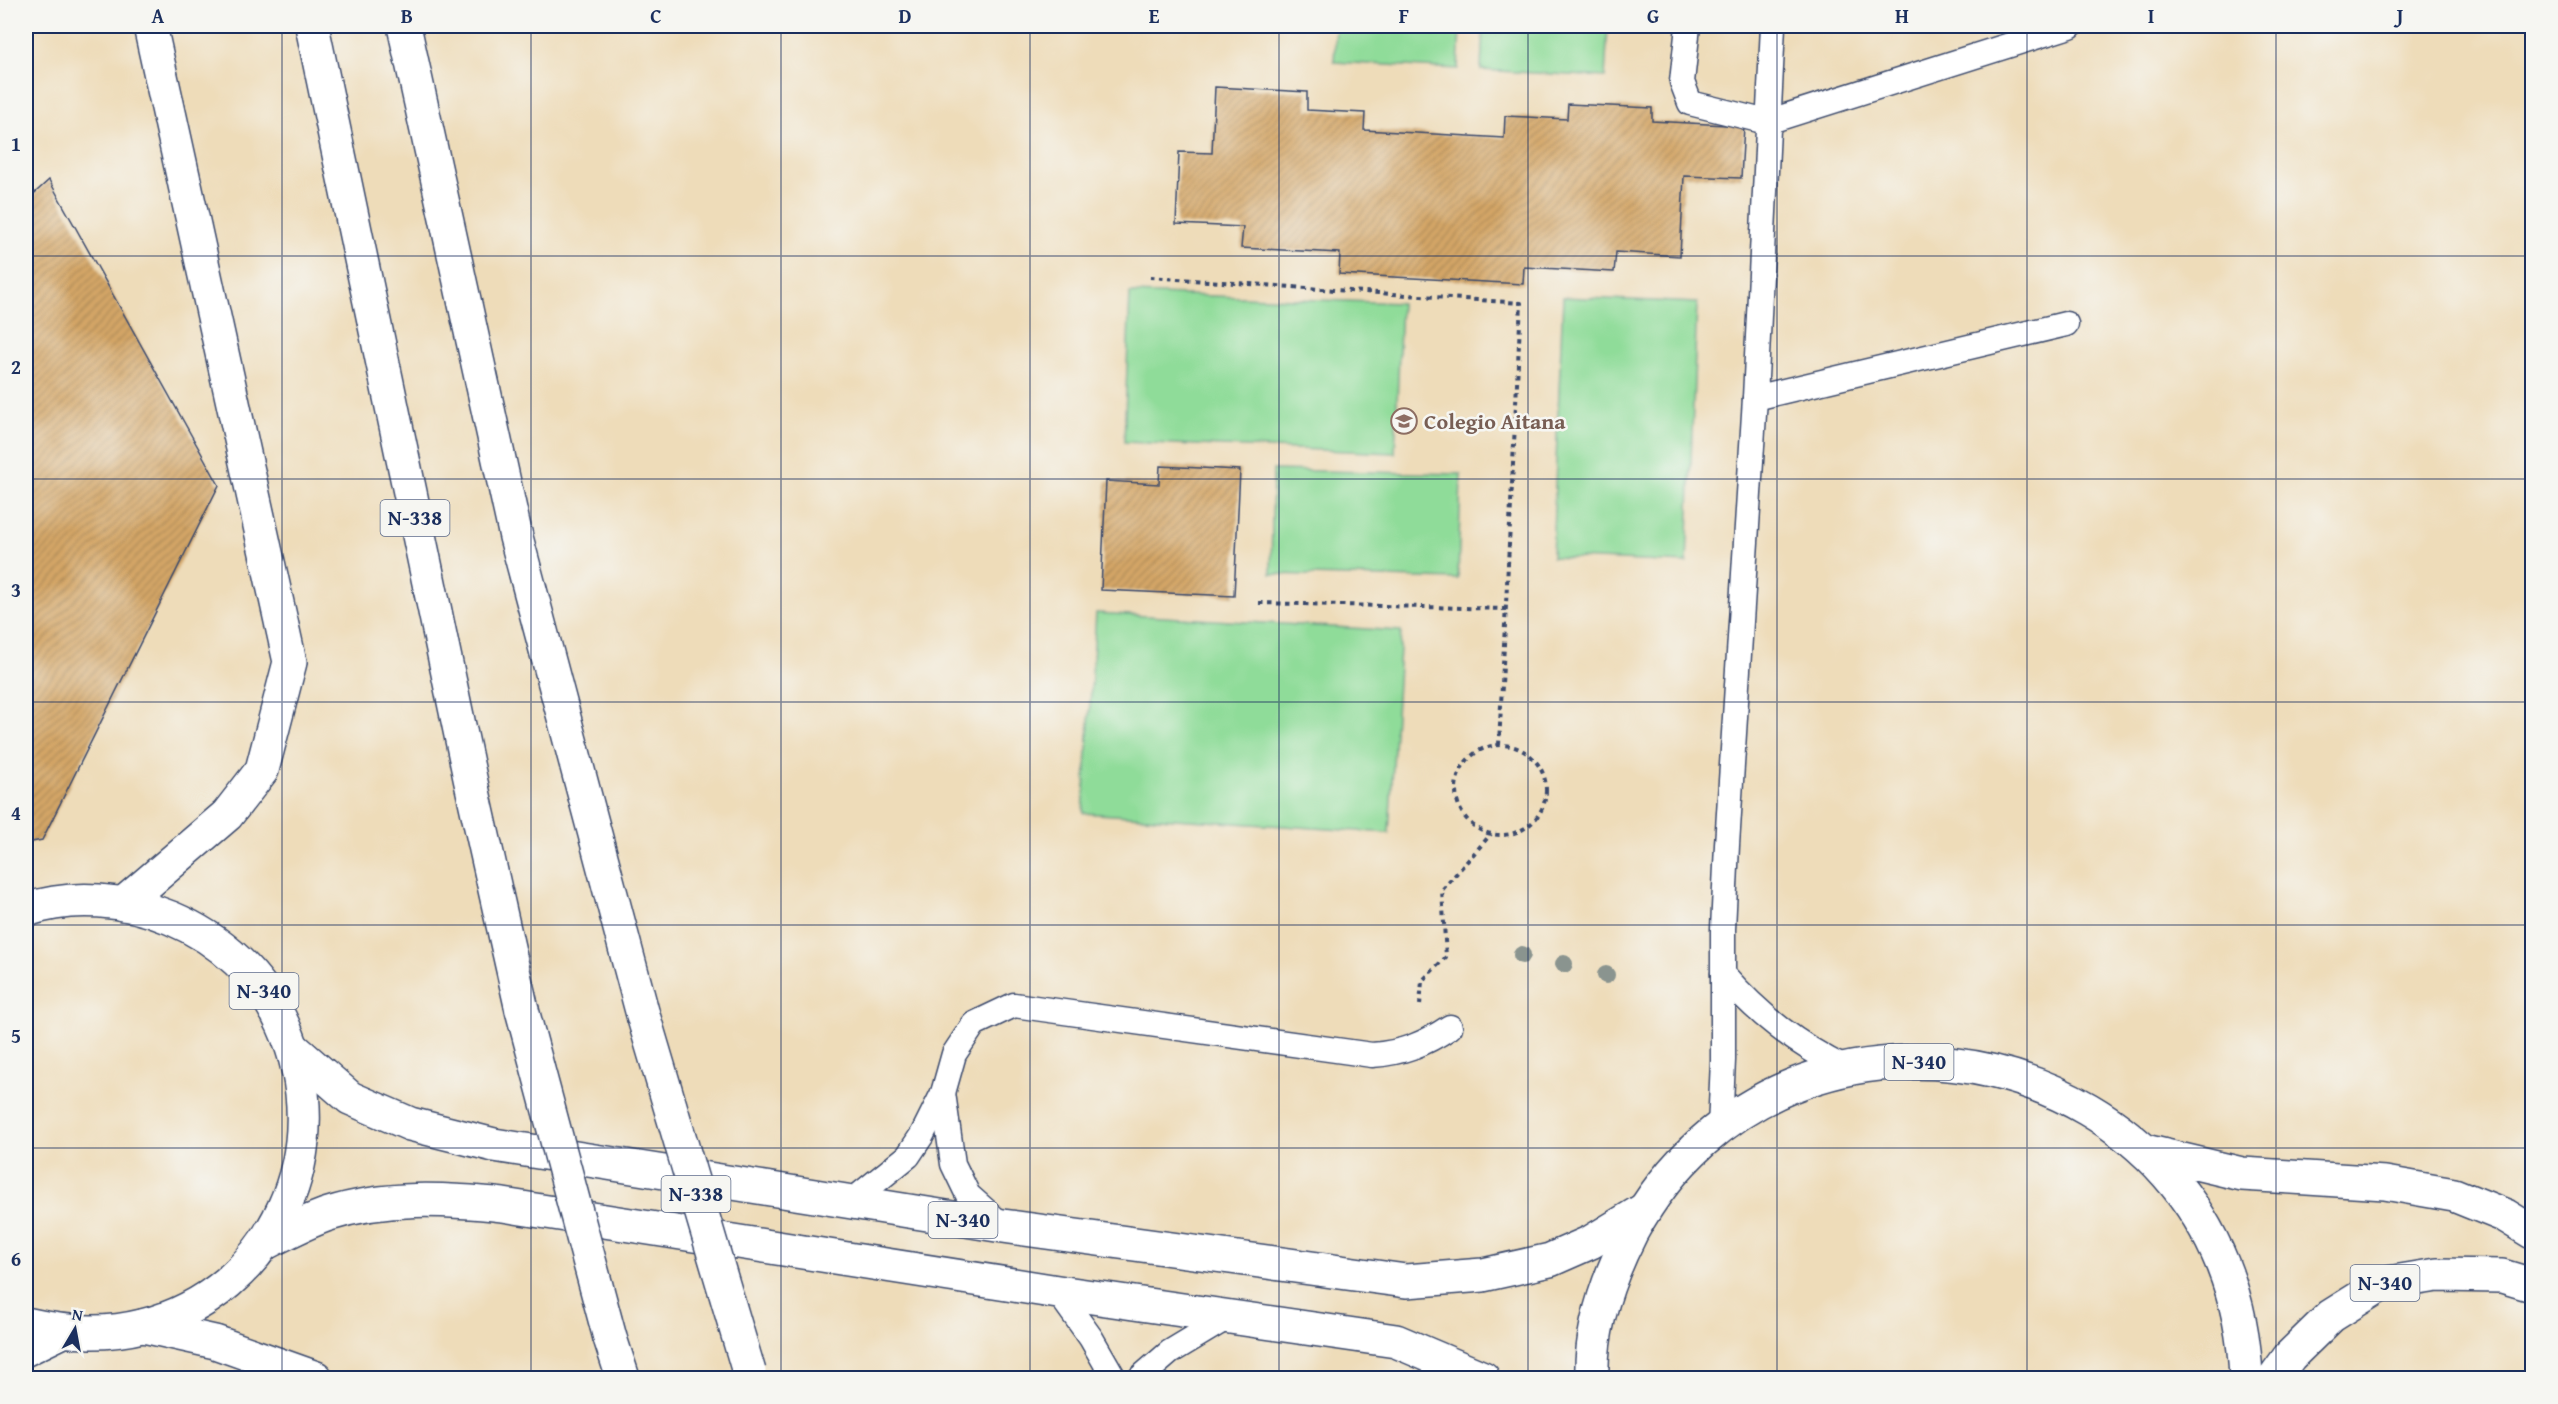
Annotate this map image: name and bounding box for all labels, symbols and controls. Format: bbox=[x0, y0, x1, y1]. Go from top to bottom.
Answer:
text: A bbox=[152, 1, 165, 30]
text: B bbox=[401, 1, 413, 30]
text: C bbox=[650, 1, 662, 30]
text: D bbox=[898, 1, 912, 30]
text: E bbox=[1149, 1, 1160, 30]
text: F bbox=[1399, 1, 1409, 30]
text: G bbox=[1647, 1, 1659, 30]
text: H bbox=[1895, 1, 1909, 30]
text: I bbox=[2148, 1, 2154, 30]
text: J bbox=[2394, 1, 2404, 30]
text: 1 bbox=[11, 129, 21, 158]
text: 2 bbox=[11, 352, 21, 381]
place label: Colegio Aitana bbox=[1424, 405, 1566, 437]
school or university icon: Colegio Aitana bbox=[1389, 406, 1419, 436]
road number: N-338 bbox=[380, 500, 450, 536]
text: 3 bbox=[11, 575, 21, 604]
text: 4 bbox=[11, 798, 21, 827]
road number: N-340 bbox=[230, 973, 298, 1009]
text: 5 bbox=[11, 1021, 21, 1050]
road number: N-340 bbox=[1884, 1044, 1954, 1080]
road number: N-338 bbox=[662, 1176, 730, 1212]
road number: N-340 bbox=[928, 1202, 998, 1238]
text: 6 bbox=[11, 1244, 21, 1273]
road number: N-340 bbox=[2350, 1265, 2420, 1301]
north arrow bbox=[45, 1299, 105, 1359]
text: N bbox=[70, 1301, 85, 1327]

